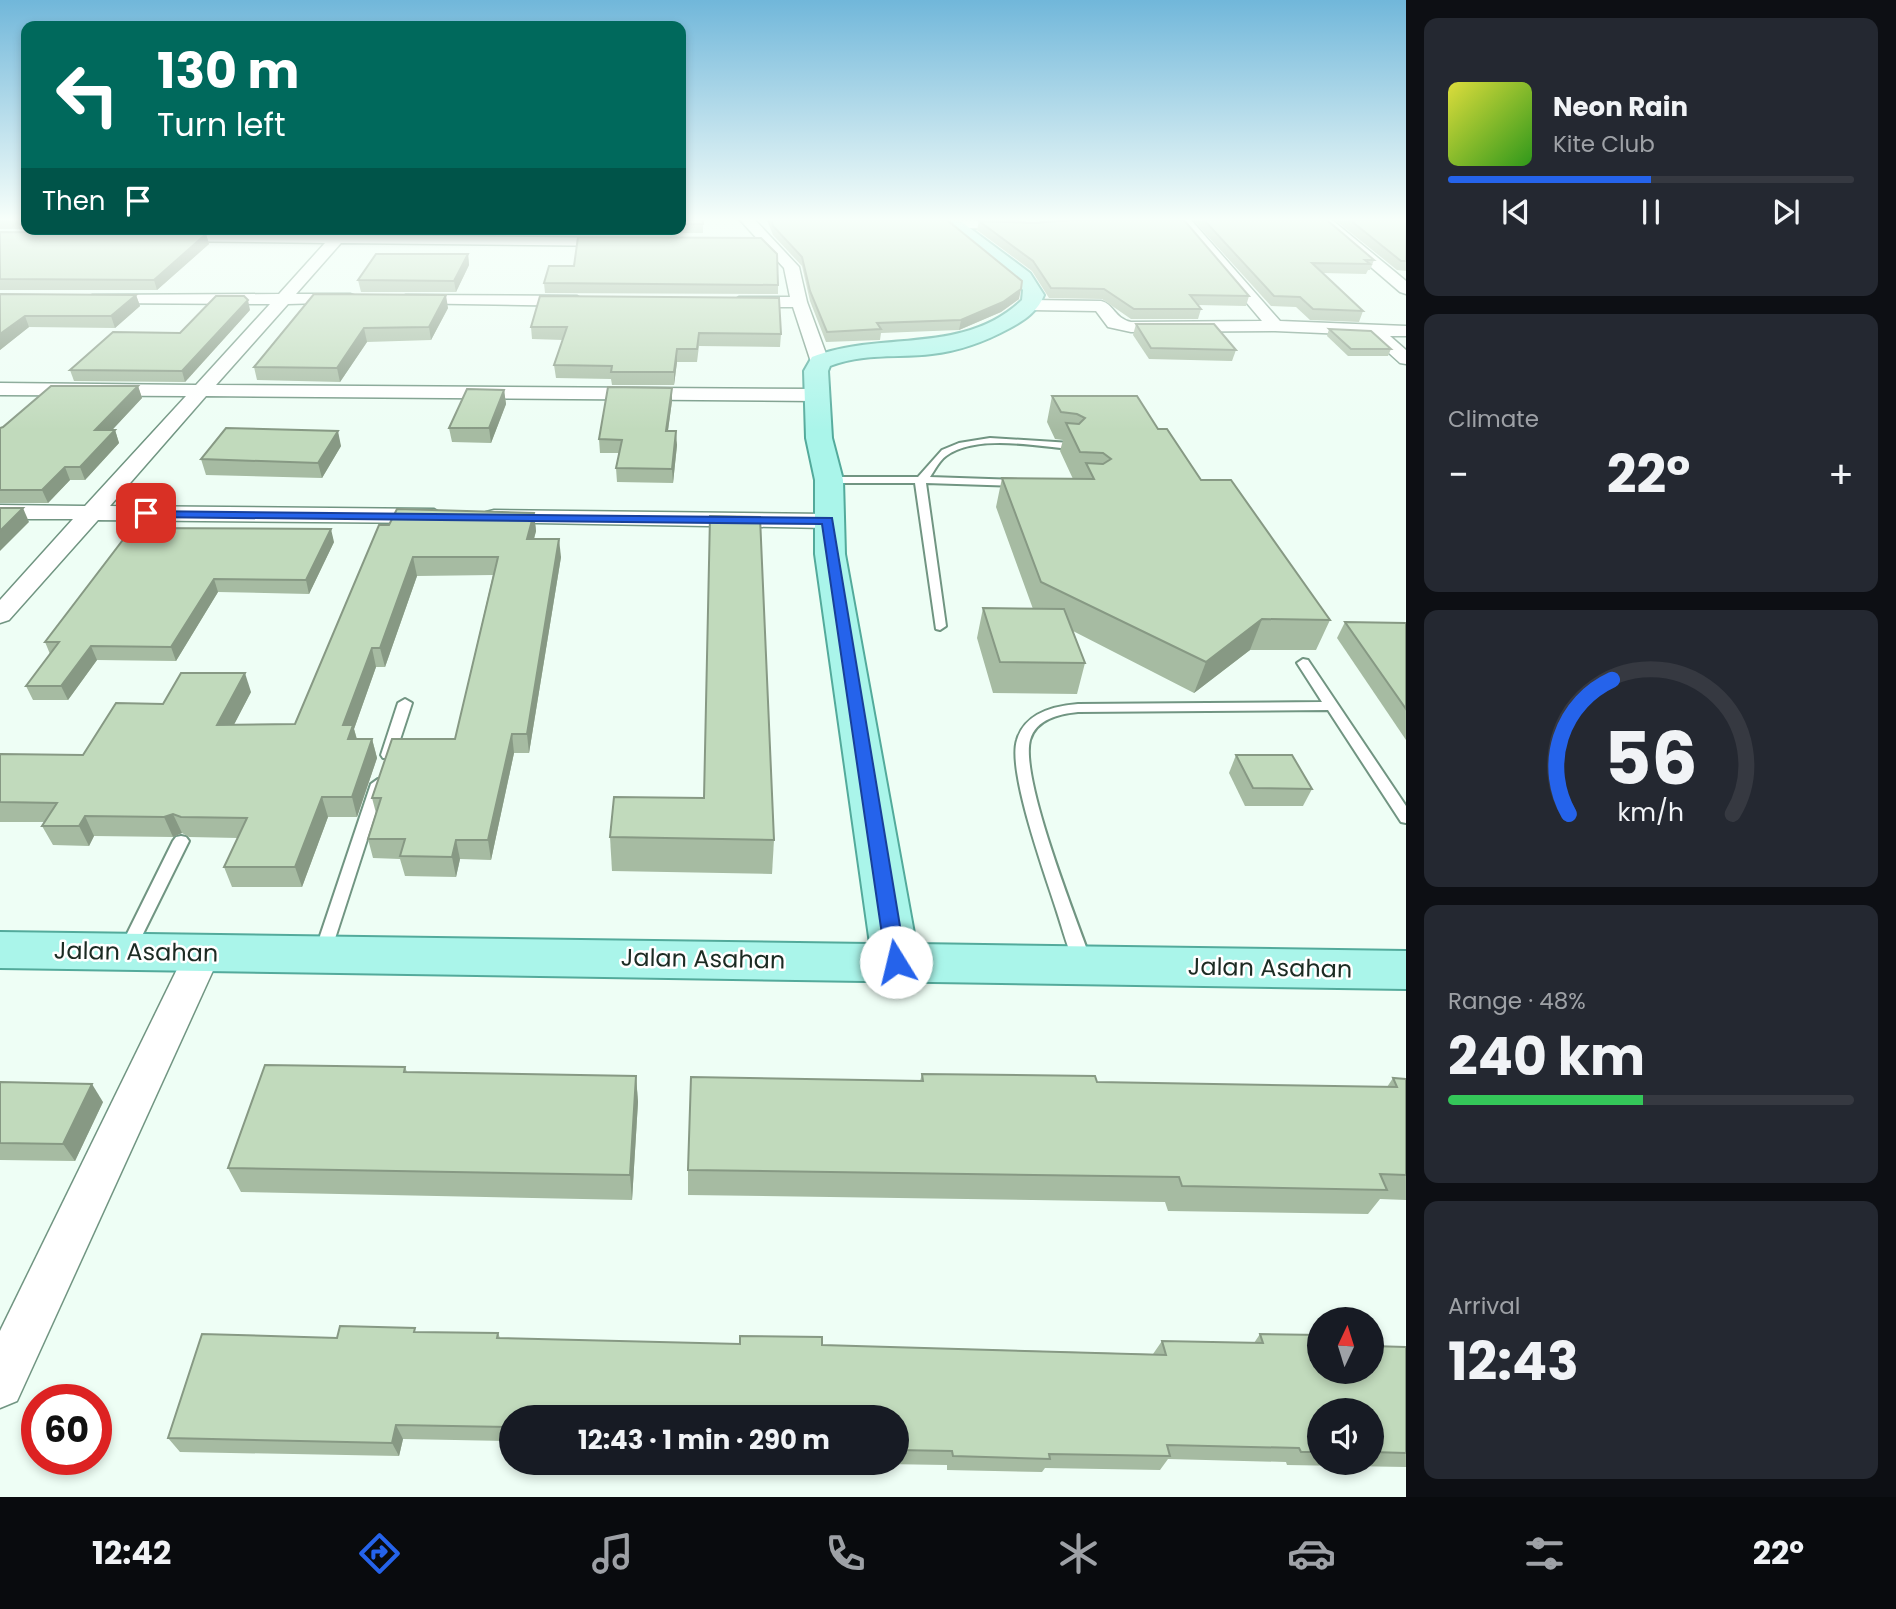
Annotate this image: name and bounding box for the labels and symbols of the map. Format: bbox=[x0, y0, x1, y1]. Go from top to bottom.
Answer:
pin bbox=[116, 483, 176, 543]
position arrow bbox=[859, 925, 933, 999]
street label: Jalan Asahan bbox=[53, 934, 219, 969]
street label: Jalan Asahan bbox=[620, 941, 786, 976]
street label: Jalan Asahan bbox=[1187, 950, 1353, 985]
north arrow bbox=[1307, 1307, 1384, 1384]
speed limit sign: 60 bbox=[21, 1384, 112, 1475]

